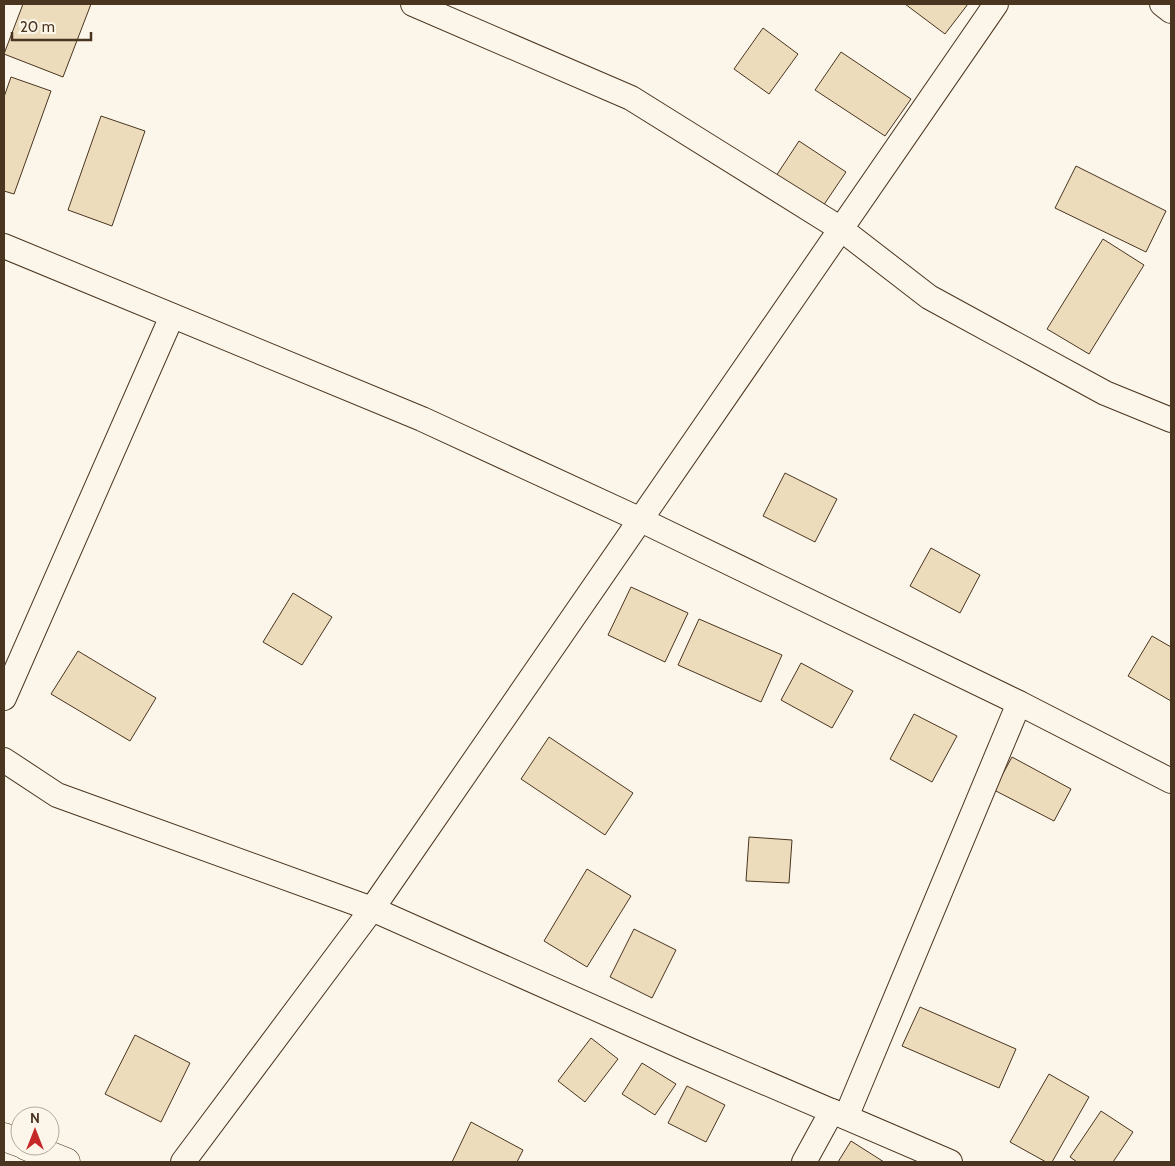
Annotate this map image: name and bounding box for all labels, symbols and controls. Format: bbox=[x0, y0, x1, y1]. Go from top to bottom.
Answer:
scale bar bbox=[12, 10, 91, 42]
text: 20 m bbox=[20, 18, 55, 36]
north arrow bbox=[10, 1106, 60, 1156]
text: N bbox=[30, 1109, 40, 1127]

